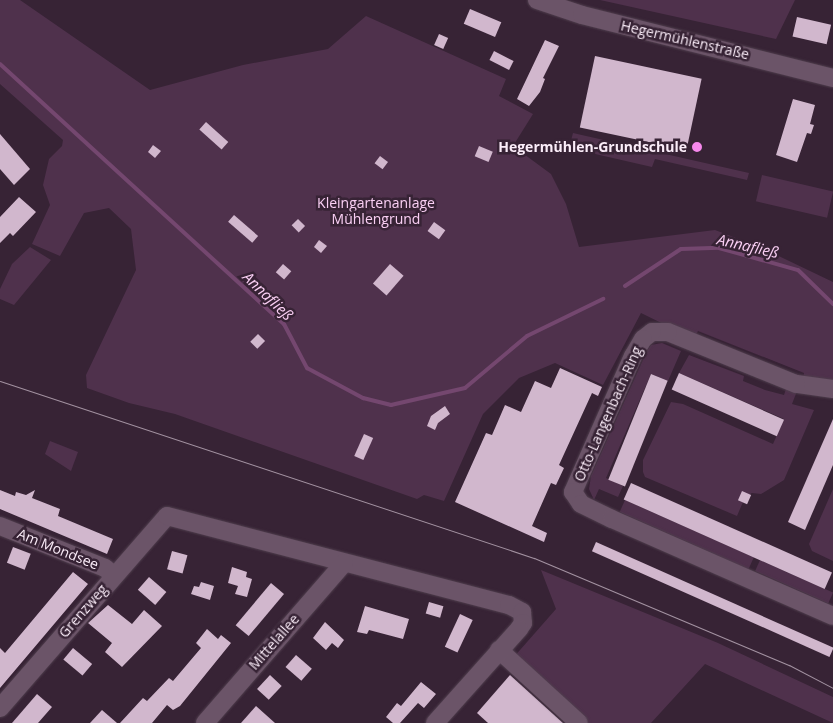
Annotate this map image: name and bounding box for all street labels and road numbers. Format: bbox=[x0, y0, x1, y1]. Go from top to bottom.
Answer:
street label: Hegermühlenstraße bbox=[619, 17, 751, 63]
street label: Otto-Langenbach-Ring bbox=[571, 344, 645, 484]
street label: Am Mondsee bbox=[15, 525, 101, 573]
street label: Grenzweg bbox=[55, 581, 111, 641]
street label: Mittelallee bbox=[245, 611, 303, 673]

